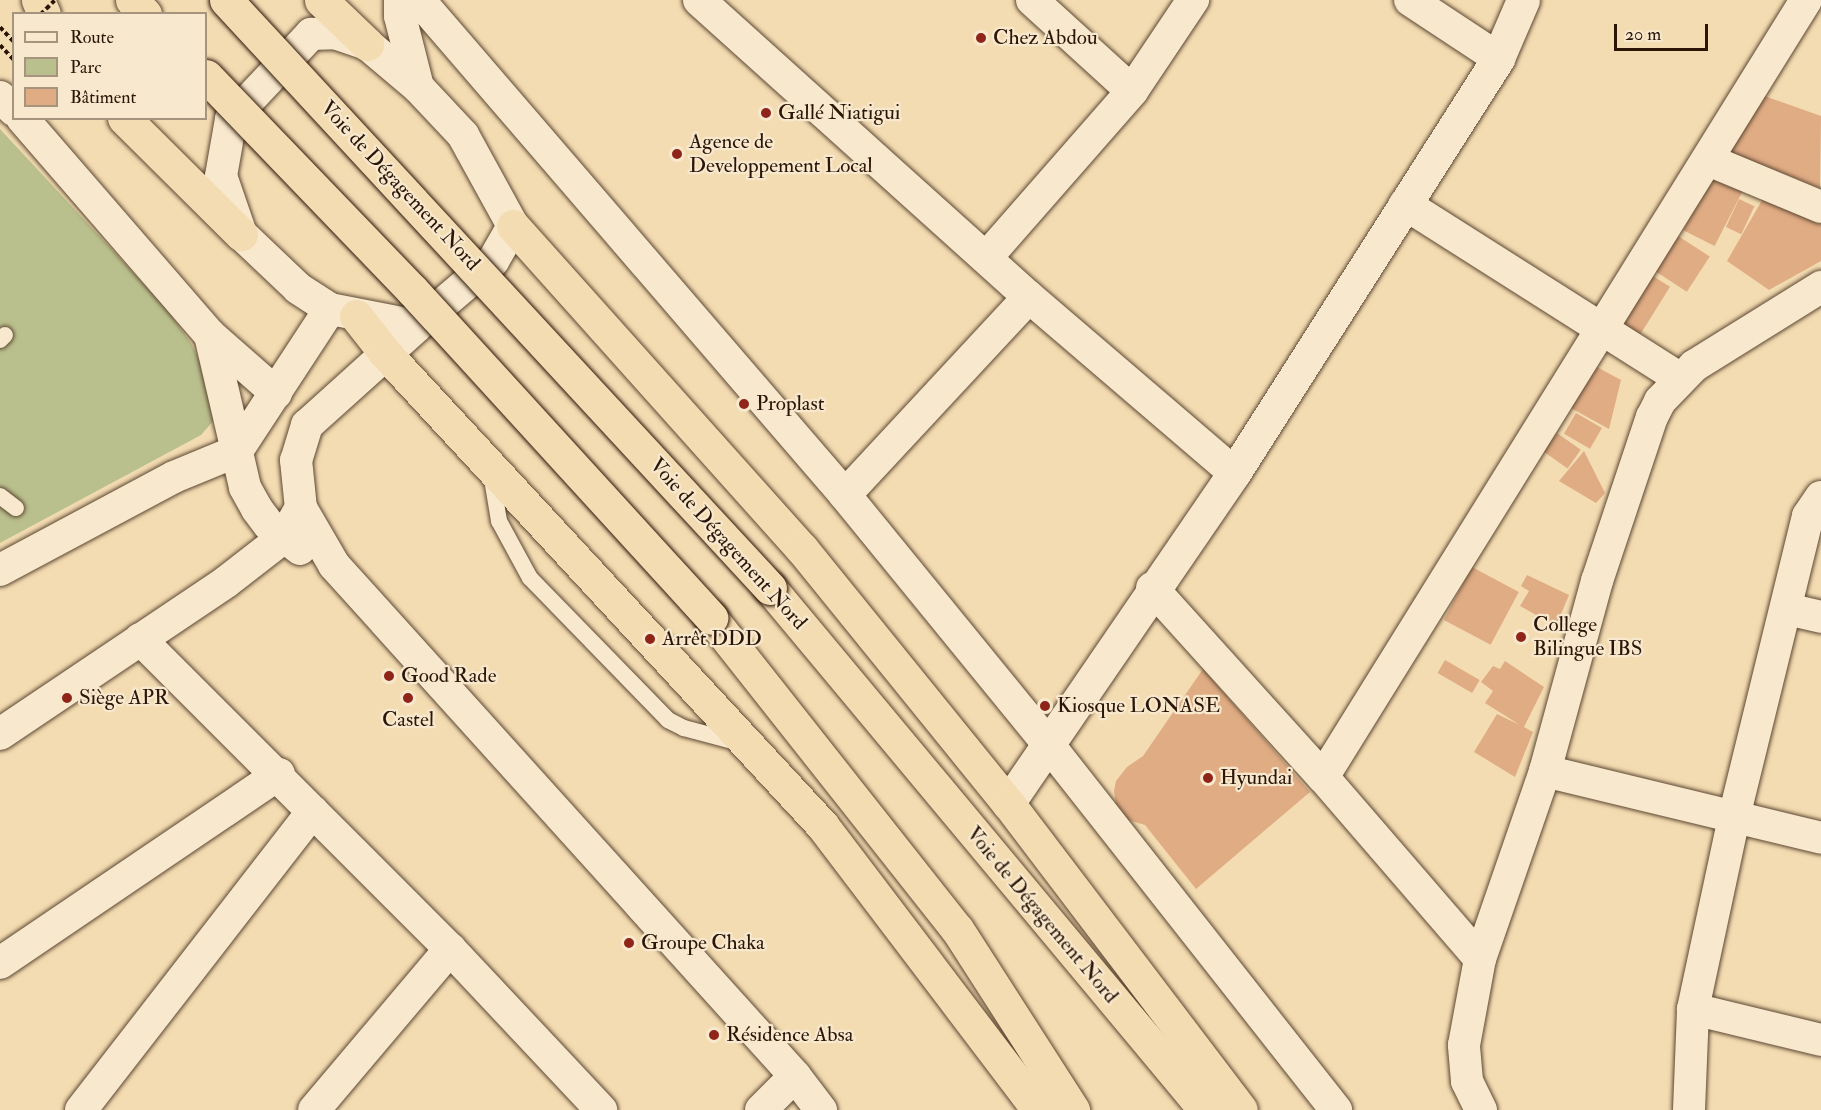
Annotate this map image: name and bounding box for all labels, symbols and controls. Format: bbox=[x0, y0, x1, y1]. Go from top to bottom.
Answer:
legend bbox=[12, 12, 207, 120]
scale bar bbox=[1617, 12, 1712, 50]
text: 20 m bbox=[1625, 23, 1661, 46]
place label: Chez Abdou bbox=[993, 25, 1098, 51]
text: Route bbox=[70, 26, 114, 49]
marker: Chez Abdou bbox=[974, 31, 988, 45]
text: Parc bbox=[70, 56, 101, 79]
text: Bâtiment bbox=[70, 86, 136, 109]
street label: Voie de Dégagement Nord bbox=[315, 96, 485, 276]
place label: Gallé Niatigui bbox=[778, 100, 900, 126]
marker: Gallé Niatigui bbox=[759, 106, 773, 120]
place label: Agence de Developpement Local bbox=[689, 129, 873, 179]
marker: Agence de Developpement Local bbox=[670, 147, 684, 161]
place label: Proplast bbox=[756, 391, 824, 417]
marker: Proplast bbox=[737, 397, 751, 411]
street label: Voie de Dégagement Nord bbox=[644, 453, 812, 635]
place label: College Bilingue IBS bbox=[1533, 612, 1643, 662]
place label: Arrêt DDD bbox=[662, 626, 762, 652]
marker: College Bilingue IBS bbox=[1514, 630, 1528, 644]
marker: Arrêt DDD bbox=[643, 632, 657, 646]
place label: Good Rade bbox=[401, 663, 496, 689]
marker: Good Rade bbox=[382, 669, 396, 683]
place label: Siège APR bbox=[79, 685, 169, 711]
marker: Siège APR bbox=[60, 691, 74, 705]
marker: Castel bbox=[401, 691, 415, 705]
place label: Kiosque LONASE bbox=[1057, 693, 1220, 719]
marker: Kiosque LONASE bbox=[1038, 699, 1052, 713]
place label: Castel bbox=[382, 707, 434, 733]
place label: Hyundai bbox=[1220, 765, 1292, 791]
marker: Hyundai bbox=[1201, 771, 1215, 785]
street label: Voie de Dégagement Nord bbox=[961, 822, 1123, 1008]
place label: Groupe Chaka bbox=[641, 930, 765, 956]
marker: Groupe Chaka bbox=[622, 936, 636, 950]
place label: Résidence Absa bbox=[726, 1022, 853, 1048]
marker: Résidence Absa bbox=[707, 1028, 721, 1042]

